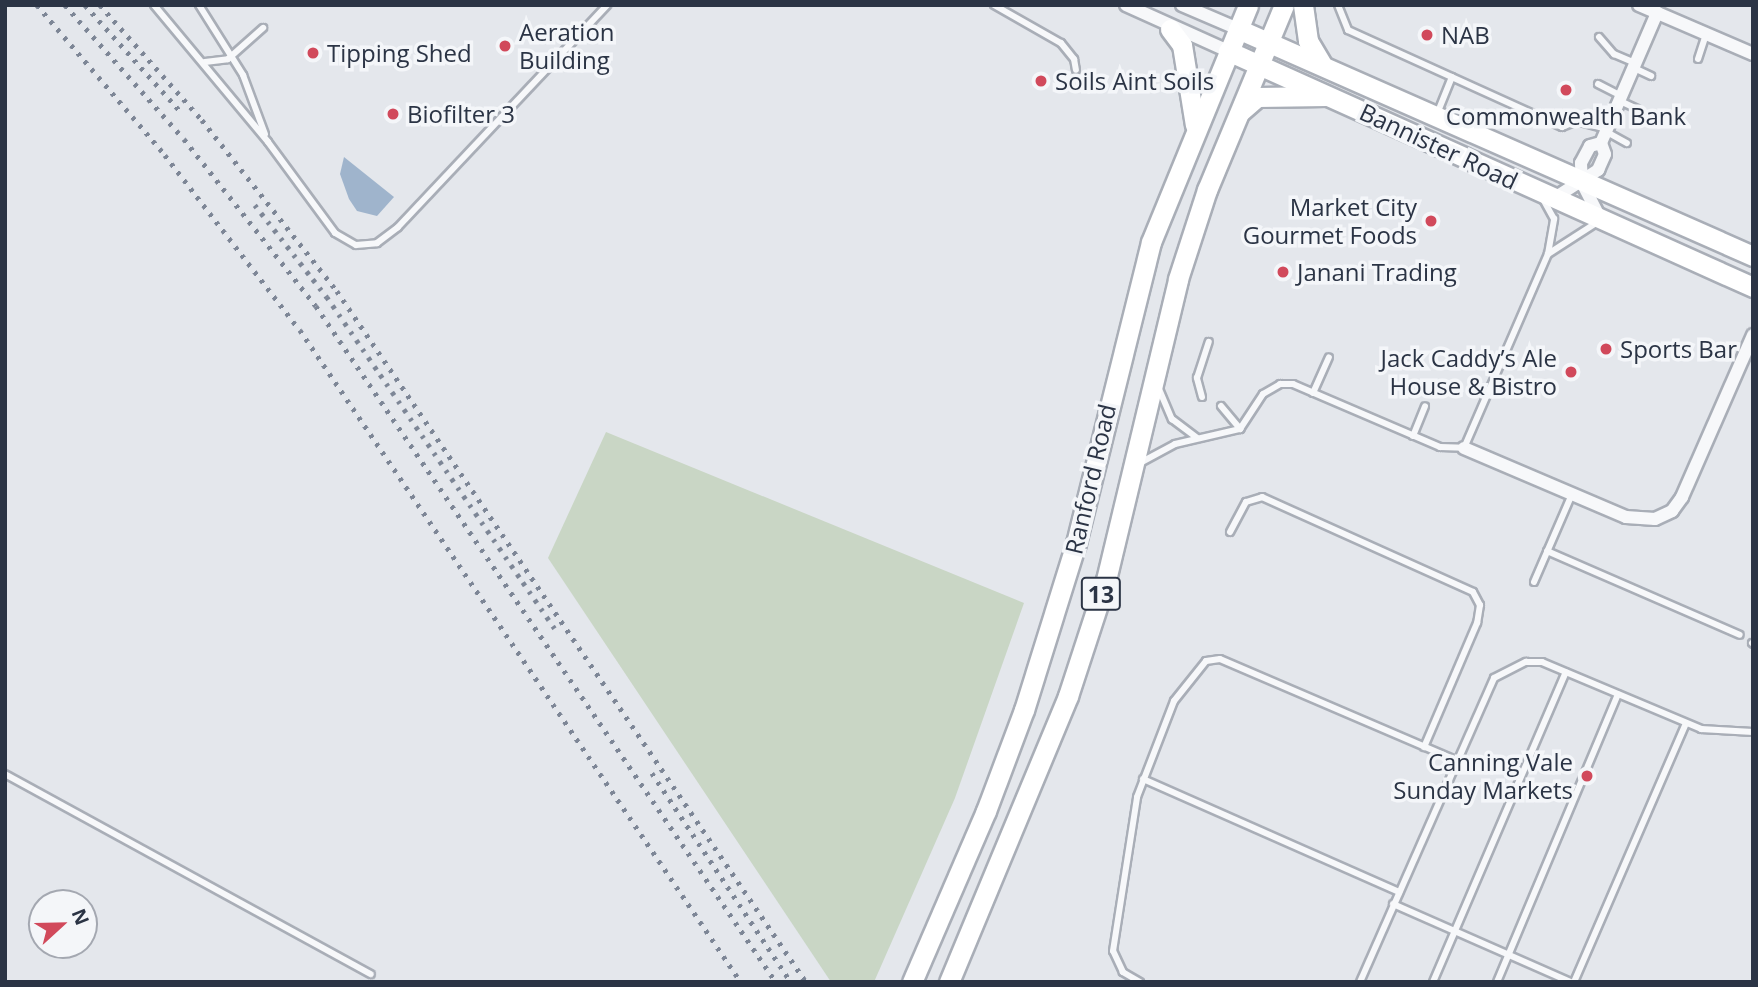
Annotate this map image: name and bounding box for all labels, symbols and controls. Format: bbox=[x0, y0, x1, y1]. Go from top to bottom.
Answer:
place label: Aeration Building bbox=[519, 18, 615, 74]
place label: NAB bbox=[1441, 21, 1490, 49]
marker: NAB bbox=[1419, 27, 1435, 43]
marker: Aeration Building bbox=[497, 38, 513, 54]
place label: Tipping Shed bbox=[327, 39, 472, 67]
marker: Tipping Shed bbox=[305, 45, 321, 61]
place label: Soils Aint Soils bbox=[1055, 67, 1214, 95]
marker: Soils Aint Soils bbox=[1033, 73, 1049, 89]
marker: Commonwealth Bank bbox=[1558, 82, 1574, 98]
street label: Bannister Road bbox=[1355, 97, 1523, 195]
place label: Biofilter 3 bbox=[407, 100, 515, 128]
place label: Commonwealth Bank bbox=[1446, 102, 1686, 130]
marker: Biofilter 3 bbox=[385, 106, 401, 122]
place label: Market City Gourmet Foods bbox=[1243, 193, 1417, 249]
marker: Market City Gourmet Foods bbox=[1423, 213, 1439, 229]
place label: Janani Trading bbox=[1297, 258, 1457, 286]
marker: Janani Trading bbox=[1275, 264, 1291, 280]
place label: Sports Bar bbox=[1620, 335, 1737, 363]
marker: Sports Bar bbox=[1598, 341, 1614, 357]
place label: Jack Caddy’s Ale House & Bistro bbox=[1381, 344, 1557, 400]
marker: Jack Caddy’s Ale House & Bistro bbox=[1563, 364, 1579, 380]
street label: Ranford Road bbox=[1059, 401, 1121, 557]
road number: 13 bbox=[1080, 574, 1122, 614]
place label: Canning Vale Sunday Markets bbox=[1393, 748, 1573, 804]
marker: Canning Vale Sunday Markets bbox=[1579, 768, 1595, 784]
north arrow bbox=[28, 889, 98, 959]
text: N bbox=[66, 905, 96, 929]

